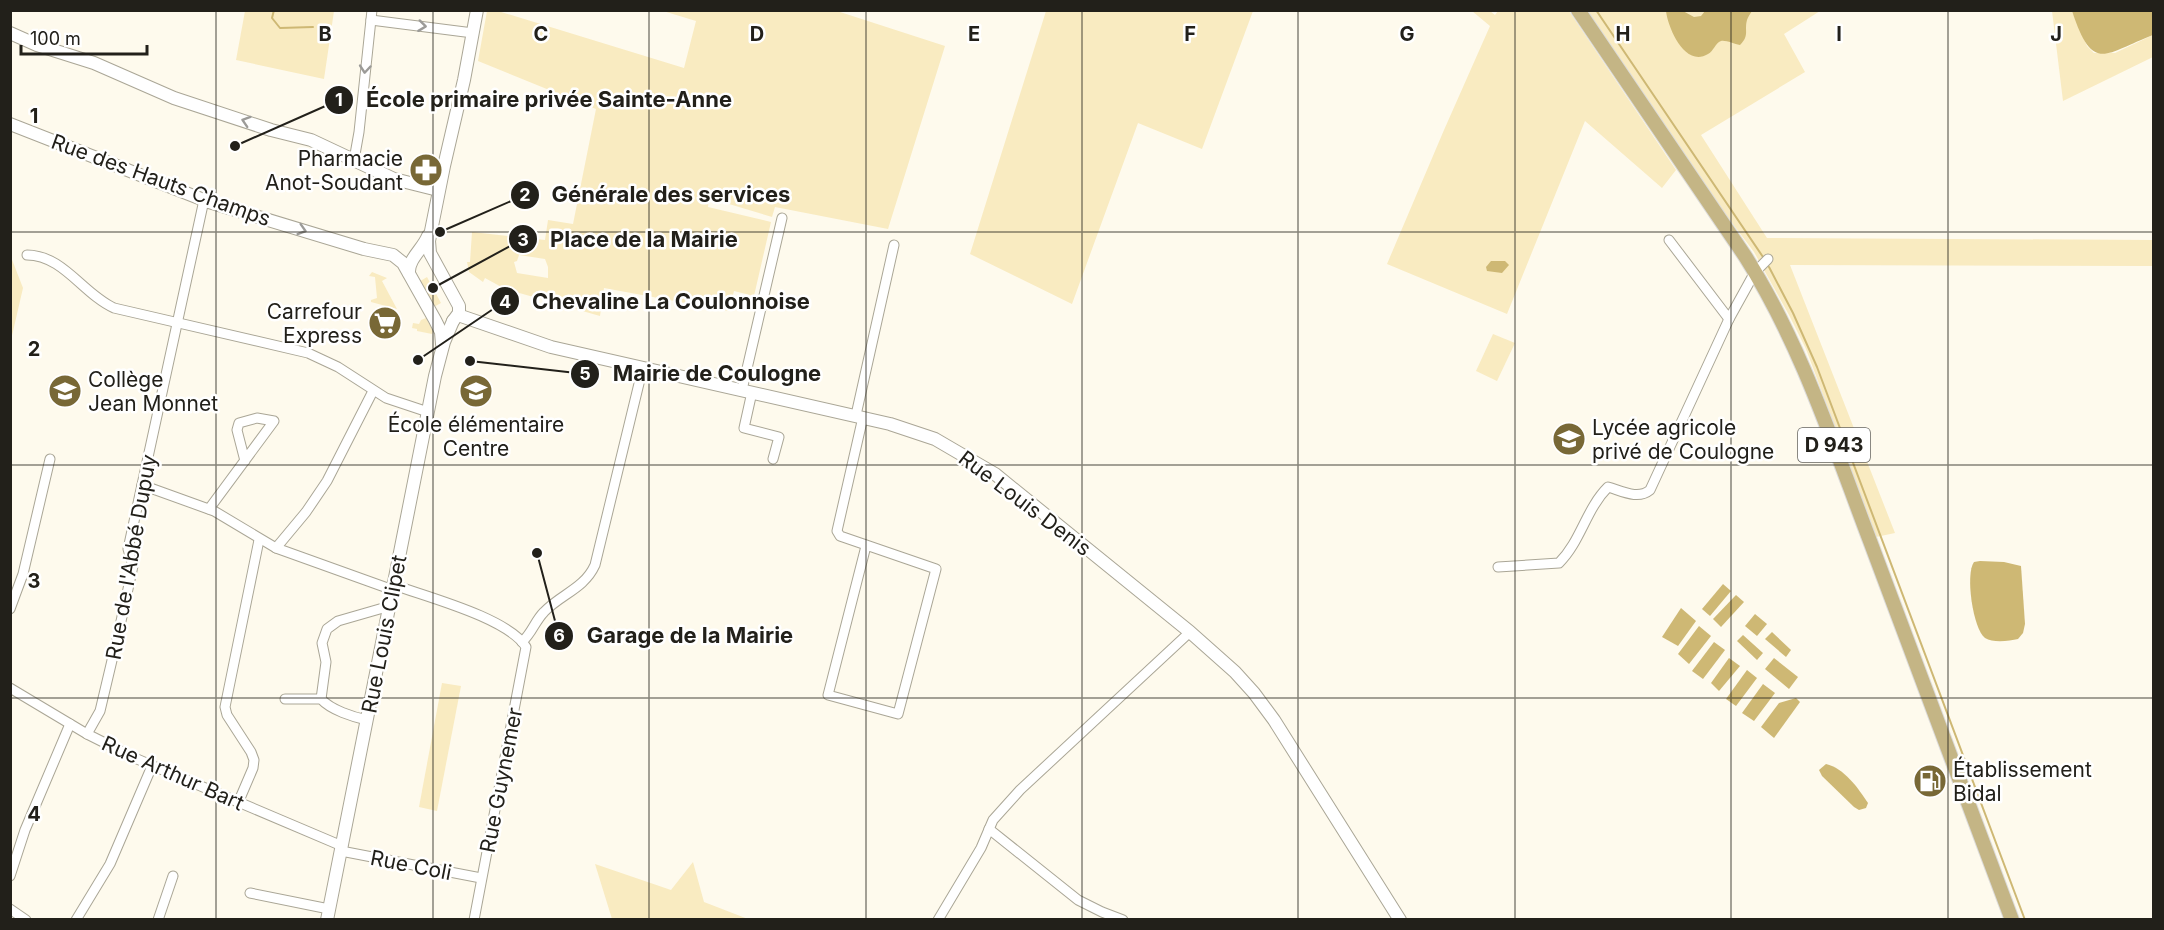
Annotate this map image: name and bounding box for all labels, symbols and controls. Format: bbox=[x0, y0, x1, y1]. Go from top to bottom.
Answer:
scale bar bbox=[21, 18, 147, 56]
one-way arrow bbox=[418, 20, 427, 32]
text: B bbox=[318, 22, 332, 46]
text: C bbox=[534, 22, 548, 46]
text: D bbox=[750, 22, 764, 46]
text: E bbox=[968, 22, 980, 46]
text: F bbox=[1184, 22, 1196, 46]
text: G bbox=[1399, 22, 1415, 46]
text: H bbox=[1616, 22, 1630, 46]
text: I bbox=[1836, 22, 1842, 46]
text: J bbox=[2050, 22, 2062, 46]
text: 100 m bbox=[30, 28, 81, 49]
one-way arrow bbox=[359, 64, 372, 73]
callout: École primaire privée Sainte-Anne bbox=[324, 80, 744, 120]
text: École primaire privée Sainte-Anne bbox=[366, 86, 732, 112]
text: 1 bbox=[335, 89, 343, 110]
text: 1 bbox=[30, 104, 38, 128]
one-way arrow bbox=[241, 116, 252, 129]
street label: Rue des Hauts Champs bbox=[48, 129, 274, 231]
place label: Pharmacie Anot-Soudant bbox=[265, 146, 403, 195]
pharmacy icon: Pharmacie Anot-Soudant bbox=[408, 152, 444, 188]
callout: Générale des services bbox=[510, 175, 802, 215]
text: Générale des services bbox=[552, 181, 790, 207]
text: 2 bbox=[519, 184, 531, 205]
callout: Place de la Mairie bbox=[508, 219, 750, 259]
one-way arrow bbox=[296, 223, 307, 236]
text: Place de la Mairie bbox=[550, 226, 738, 252]
text: 3 bbox=[517, 229, 529, 250]
callout: Chevaline La Coulonnoise bbox=[490, 281, 822, 321]
text: Chevaline La Coulonnoise bbox=[532, 288, 810, 314]
text: 4 bbox=[499, 291, 511, 312]
place label: Carrefour Express bbox=[267, 299, 362, 348]
supermarket icon: Carrefour Express bbox=[367, 305, 403, 341]
text: 2 bbox=[28, 337, 40, 361]
callout: Mairie de Coulogne bbox=[570, 354, 833, 394]
text: Mairie de Coulogne bbox=[613, 360, 821, 386]
text: 5 bbox=[579, 363, 591, 384]
place label: Collège Jean Monnet bbox=[88, 367, 218, 416]
school or university icon: Collège Jean Monnet bbox=[47, 373, 83, 409]
school or university icon: École élémentaire Centre bbox=[458, 373, 494, 409]
place label: École élémentaire Centre bbox=[388, 411, 564, 461]
place label: Lycée agricole privé de Coulogne bbox=[1592, 415, 1774, 464]
school or university icon: Lycée agricole privé de Coulogne bbox=[1551, 421, 1587, 457]
road number: D 943 bbox=[1798, 428, 1870, 462]
street label: Rue Louis Denis bbox=[954, 445, 1096, 561]
street label: Rue de l'Abbé Dupuy bbox=[101, 452, 161, 662]
street label: Rue Louis Clipet bbox=[356, 553, 412, 715]
text: 3 bbox=[28, 569, 40, 593]
callout: Garage de la Mairie bbox=[544, 616, 805, 656]
text: Garage de la Mairie bbox=[587, 622, 793, 648]
text: 6 bbox=[553, 625, 565, 646]
street label: Rue Guynemer bbox=[475, 705, 527, 855]
street label: Rue Arthur Bart bbox=[98, 730, 248, 816]
place label: Établissement Bidal bbox=[1953, 756, 2092, 806]
fuel station icon: Établissement Bidal bbox=[1912, 763, 1948, 799]
text: 4 bbox=[27, 802, 41, 826]
street label: Rue Coli bbox=[368, 845, 454, 885]

